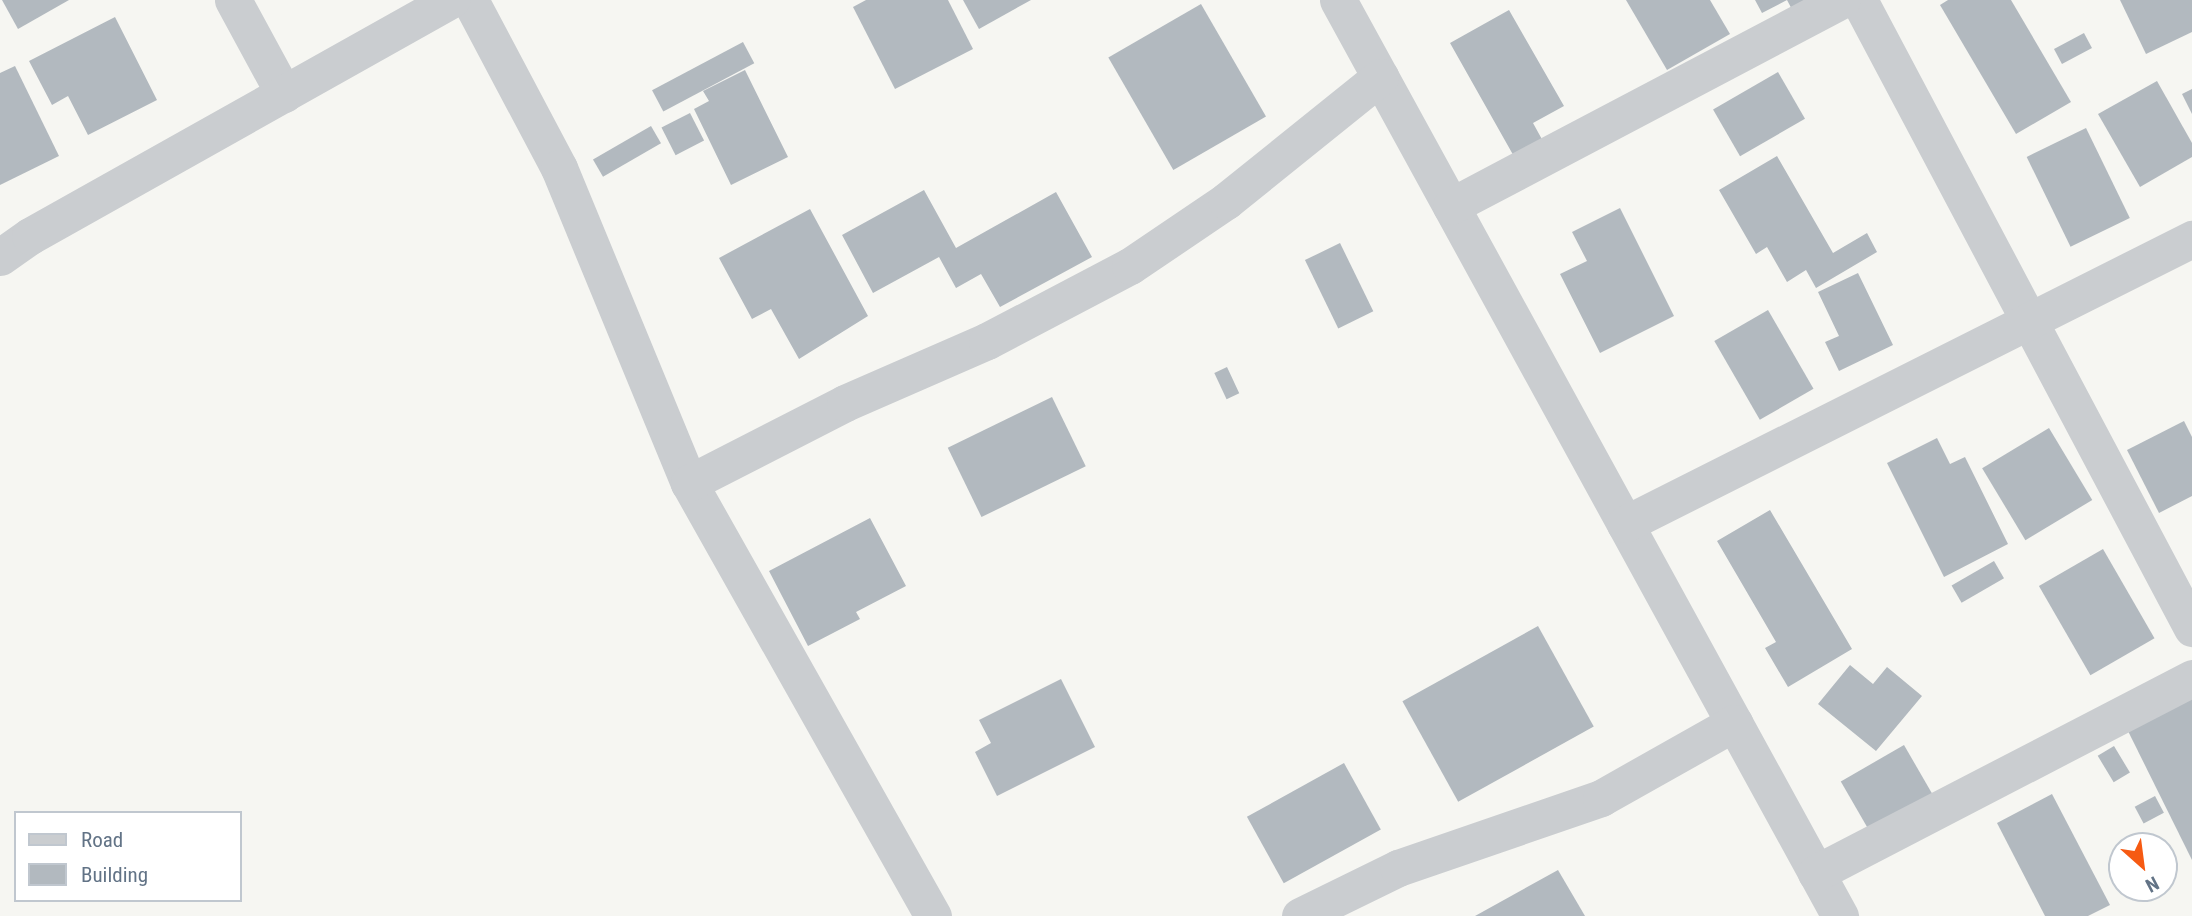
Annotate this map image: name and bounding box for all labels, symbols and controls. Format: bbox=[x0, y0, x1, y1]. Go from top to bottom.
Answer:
legend bbox=[14, 811, 242, 902]
text: Road bbox=[81, 828, 123, 852]
north arrow bbox=[2108, 832, 2178, 902]
text: Building bbox=[81, 863, 148, 887]
text: N bbox=[2142, 871, 2163, 897]

